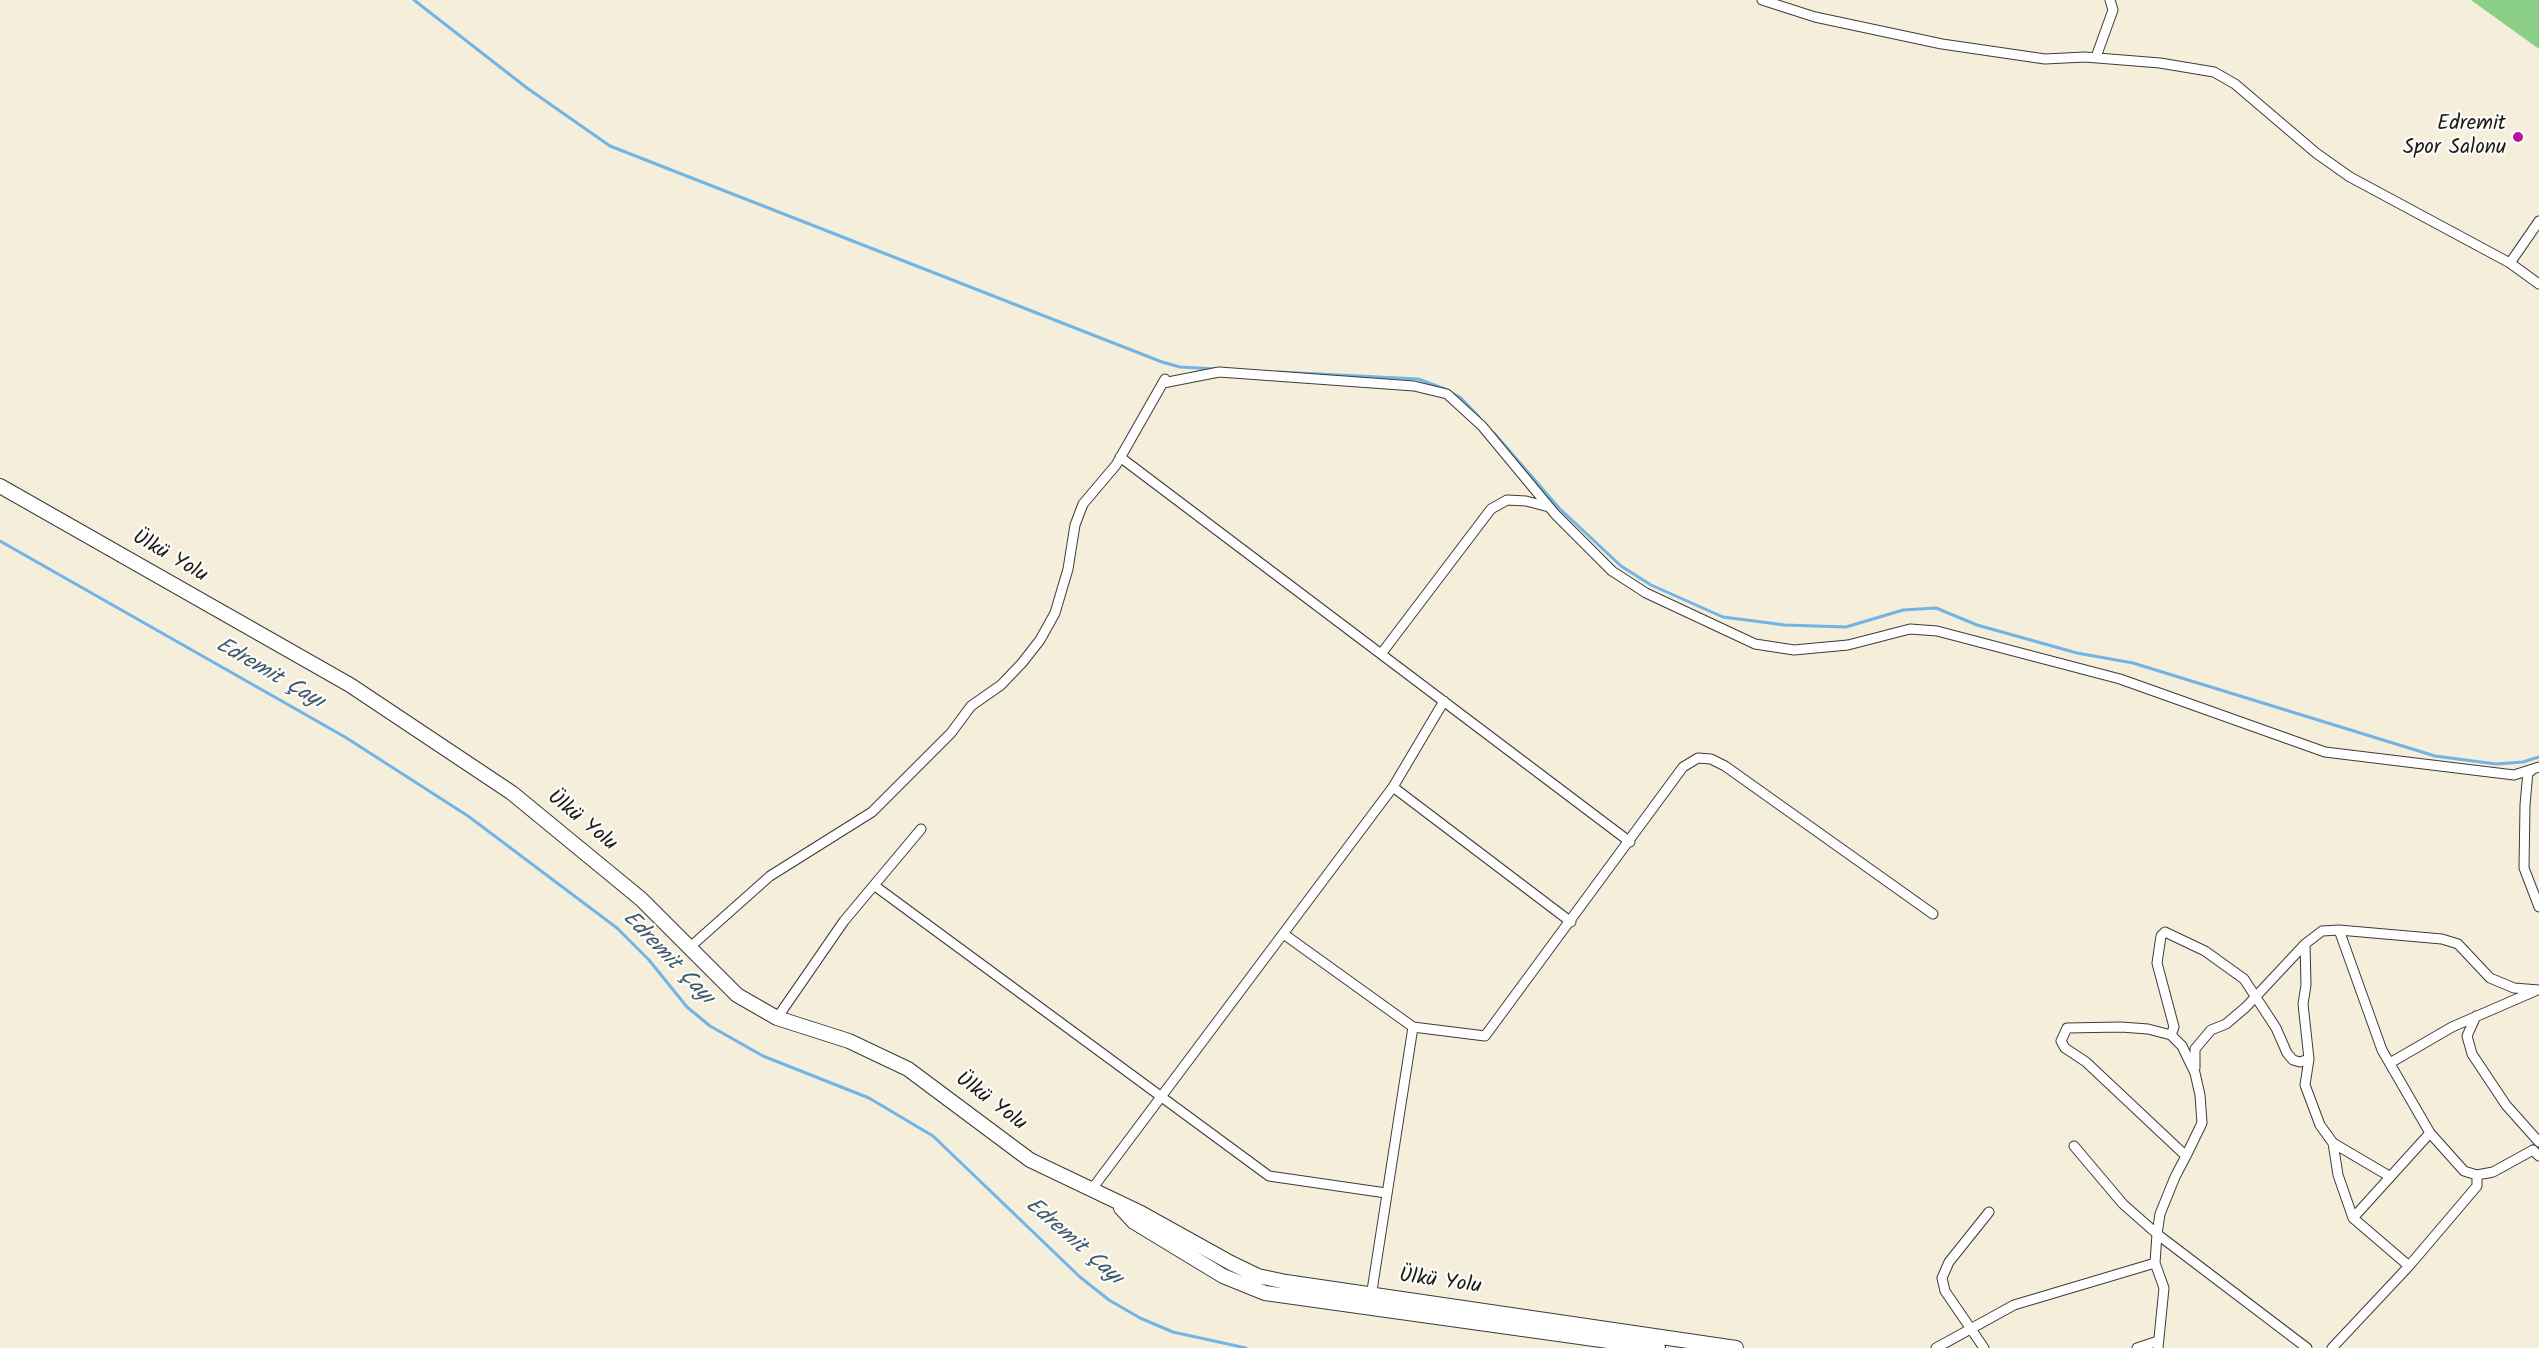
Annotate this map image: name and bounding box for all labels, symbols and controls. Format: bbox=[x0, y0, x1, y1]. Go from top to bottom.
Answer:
place label: Edremit Spor Salonu bbox=[2403, 112, 2506, 162]
marker: Edremit Spor Salonu bbox=[2511, 130, 2525, 144]
street label: Ülkü Yolu bbox=[127, 526, 211, 590]
water label: Edremit Çayı bbox=[210, 633, 328, 717]
street label: Ülkü Yolu bbox=[541, 786, 621, 858]
water label: Edremit Çayı bbox=[616, 906, 718, 1012]
street label: Ülkü Yolu bbox=[949, 1068, 1031, 1138]
water label: Edremit Çayı bbox=[1019, 1193, 1127, 1293]
street label: Ülkü Yolu bbox=[1397, 1265, 1483, 1301]

